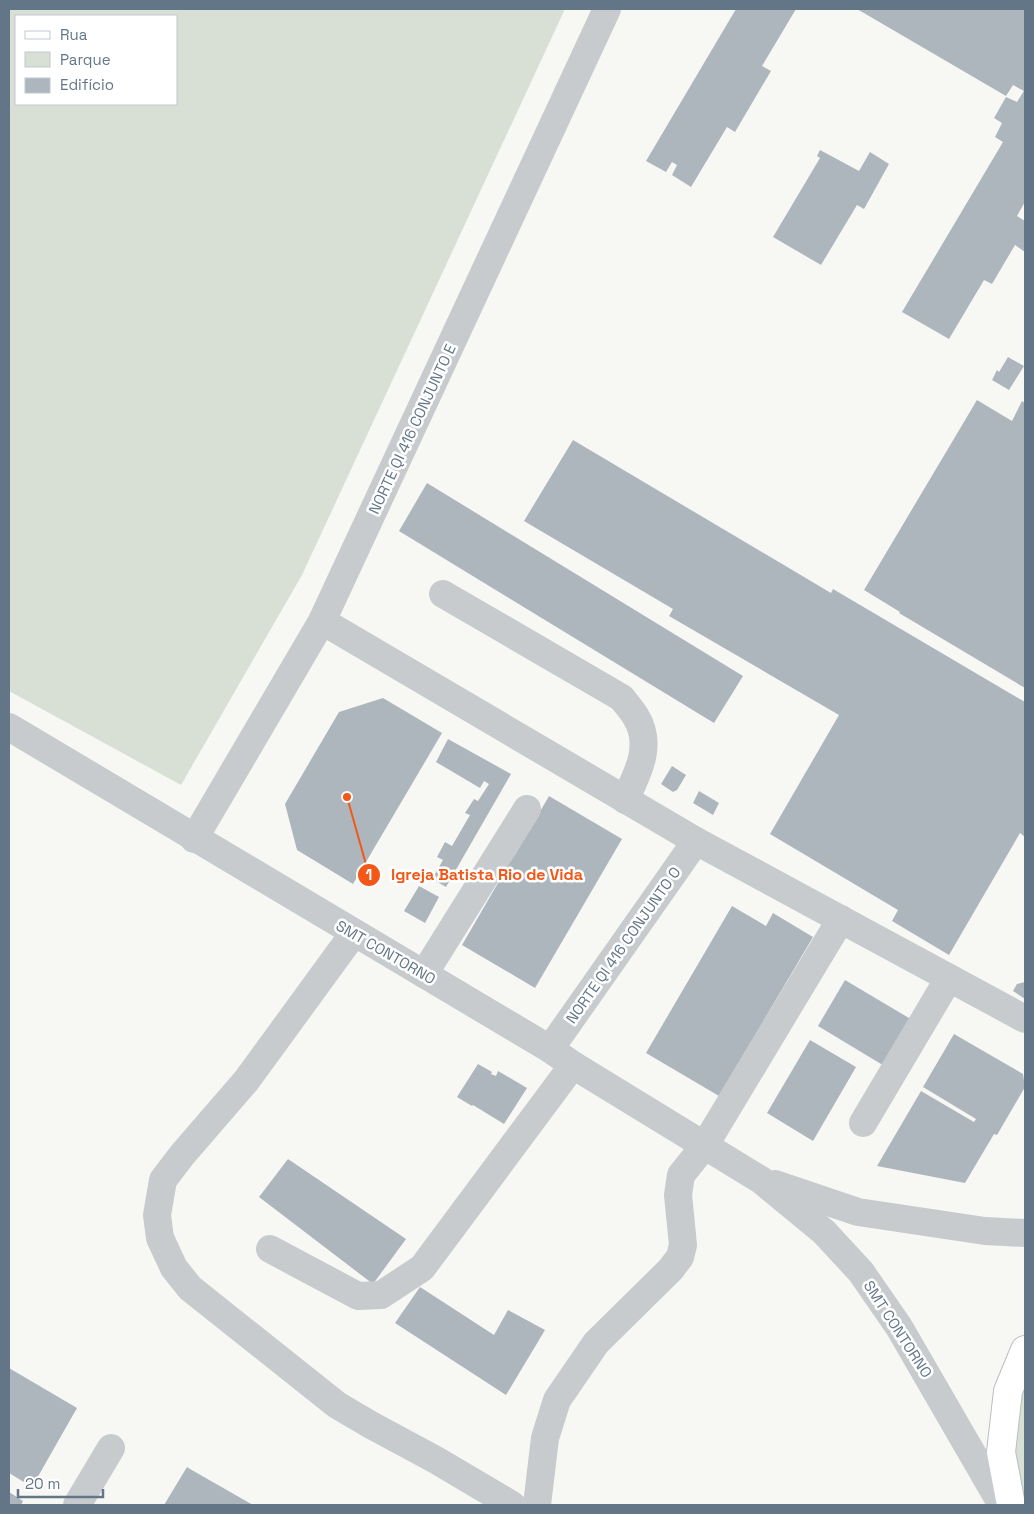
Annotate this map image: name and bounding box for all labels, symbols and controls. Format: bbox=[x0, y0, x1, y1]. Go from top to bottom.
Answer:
legend bbox=[15, 15, 178, 105]
text: Rua bbox=[60, 25, 88, 44]
text: Parque bbox=[60, 50, 111, 69]
text: Edifício bbox=[60, 75, 114, 94]
street label: NORTE QI 416 CONJUNTO E bbox=[364, 341, 460, 517]
callout: Igreja Batista Rio de Vida bbox=[356, 859, 594, 890]
street label: NORTE QI 416 CONJUNTO O bbox=[562, 863, 684, 1027]
text: Igreja Batista Rio de Vida bbox=[391, 864, 583, 885]
text: 1 bbox=[366, 865, 372, 884]
street label: SMT CONTORNO bbox=[333, 916, 439, 988]
street label: SMT CONTORNO bbox=[860, 1277, 936, 1381]
scale bar bbox=[18, 1466, 102, 1498]
text: 20 m bbox=[25, 1474, 60, 1493]

